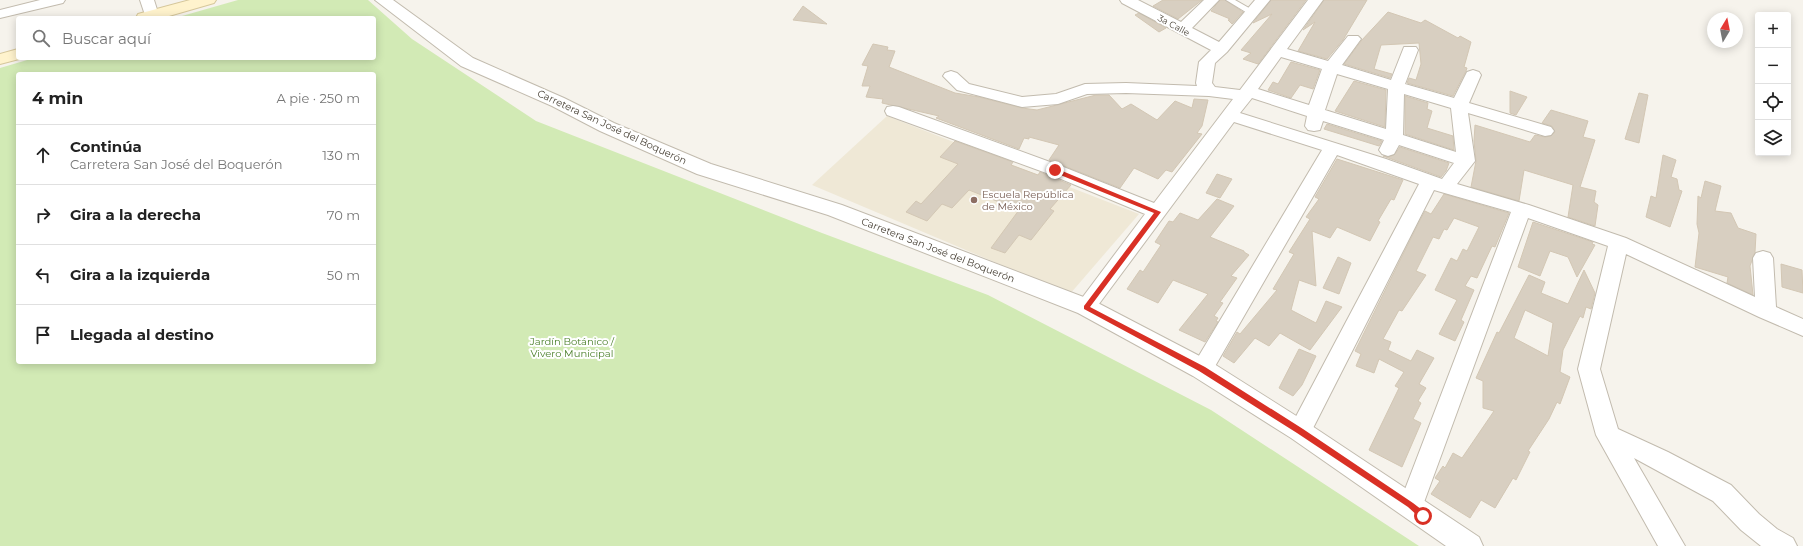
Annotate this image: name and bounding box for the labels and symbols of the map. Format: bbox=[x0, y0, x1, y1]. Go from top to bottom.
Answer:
street label: 3a Calle bbox=[1156, 12, 1192, 38]
north arrow bbox=[1707, 12, 1743, 48]
street label: Carretera San José del Boquerón bbox=[535, 87, 689, 167]
route end bbox=[1046, 161, 1064, 179]
place label: Escuela República de México bbox=[982, 188, 1074, 213]
marker: Escuela República de México bbox=[969, 195, 979, 205]
street label: Carretera San José del Boquerón bbox=[859, 215, 1017, 285]
park label: Jardín Botánico / Vivero Municipal bbox=[529, 335, 615, 360]
route start bbox=[1414, 507, 1432, 525]

